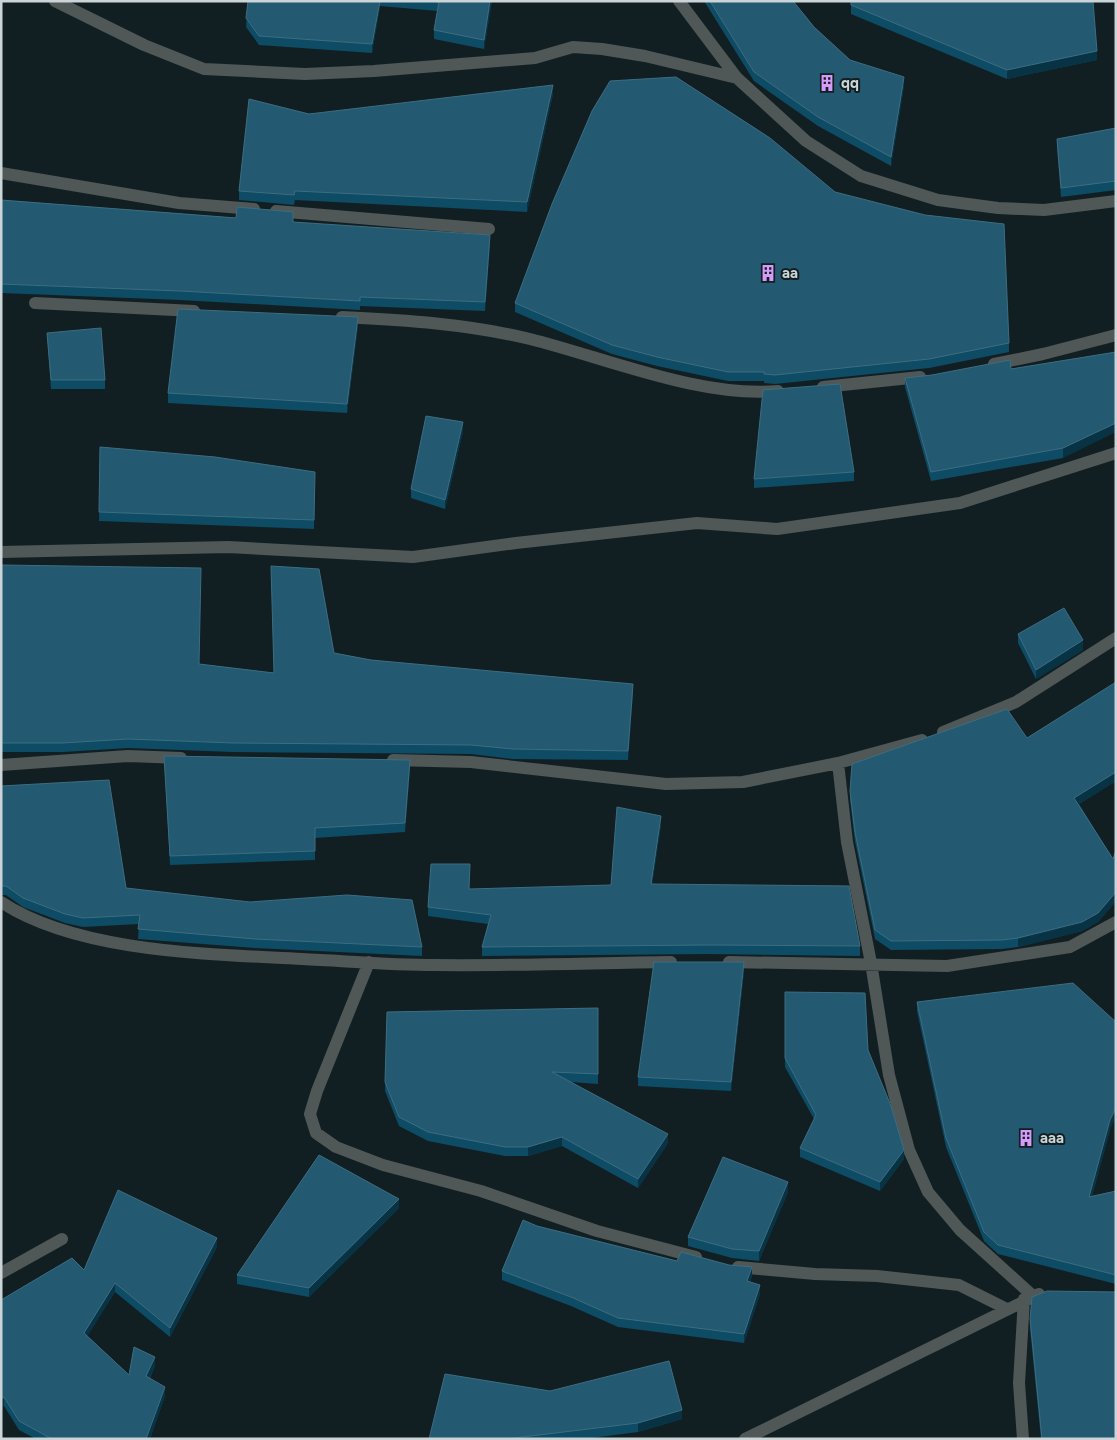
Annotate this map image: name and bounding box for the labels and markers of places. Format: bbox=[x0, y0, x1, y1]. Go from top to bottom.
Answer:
building icon: qq bbox=[817, 73, 837, 93]
place label: qq bbox=[841, 74, 859, 92]
building icon: aa bbox=[758, 263, 778, 283]
place label: aa bbox=[782, 264, 798, 282]
building icon: aaa bbox=[1016, 1128, 1036, 1148]
place label: aaa bbox=[1040, 1129, 1064, 1147]

